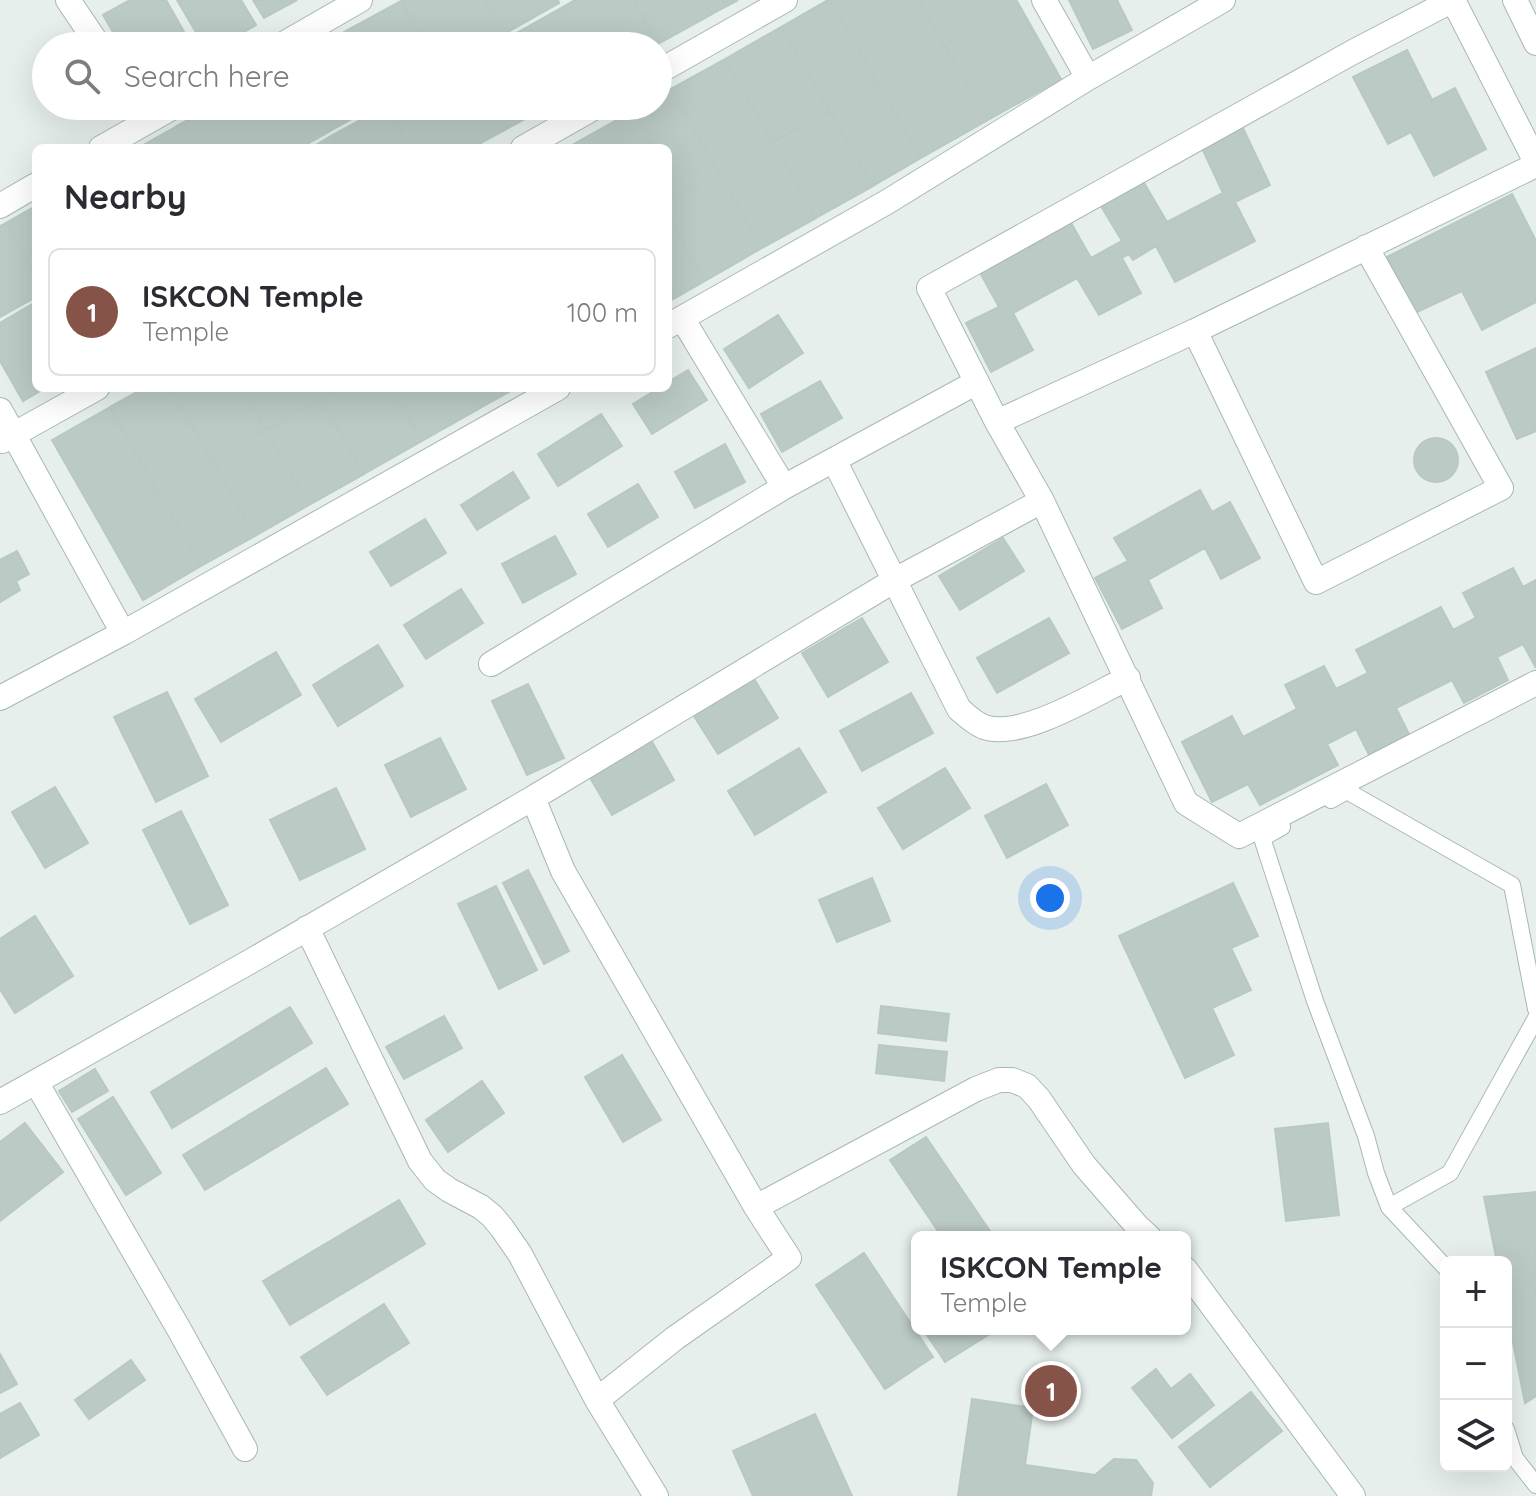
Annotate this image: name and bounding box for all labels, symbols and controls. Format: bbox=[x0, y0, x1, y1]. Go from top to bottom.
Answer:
search box bbox=[32, 32, 672, 120]
icon: search bbox=[60, 54, 104, 98]
text: Search here bbox=[124, 57, 290, 95]
text: Nearby bbox=[64, 175, 187, 218]
text: ISKCON Temple bbox=[142, 277, 364, 315]
text: 1 bbox=[87, 296, 97, 329]
text: 100 m bbox=[567, 296, 638, 329]
text: Temple bbox=[142, 315, 229, 348]
your location bbox=[1030, 878, 1070, 918]
popup bbox=[911, 1231, 1191, 1335]
text: ISKCON Temple bbox=[940, 1248, 1162, 1286]
map controls bbox=[1440, 1256, 1512, 1472]
button: + bbox=[1440, 1256, 1512, 1328]
text: Temple bbox=[940, 1286, 1027, 1319]
button: − bbox=[1440, 1328, 1512, 1400]
pin: 1 bbox=[1025, 1361, 1077, 1421]
button: layers bbox=[1440, 1400, 1512, 1472]

